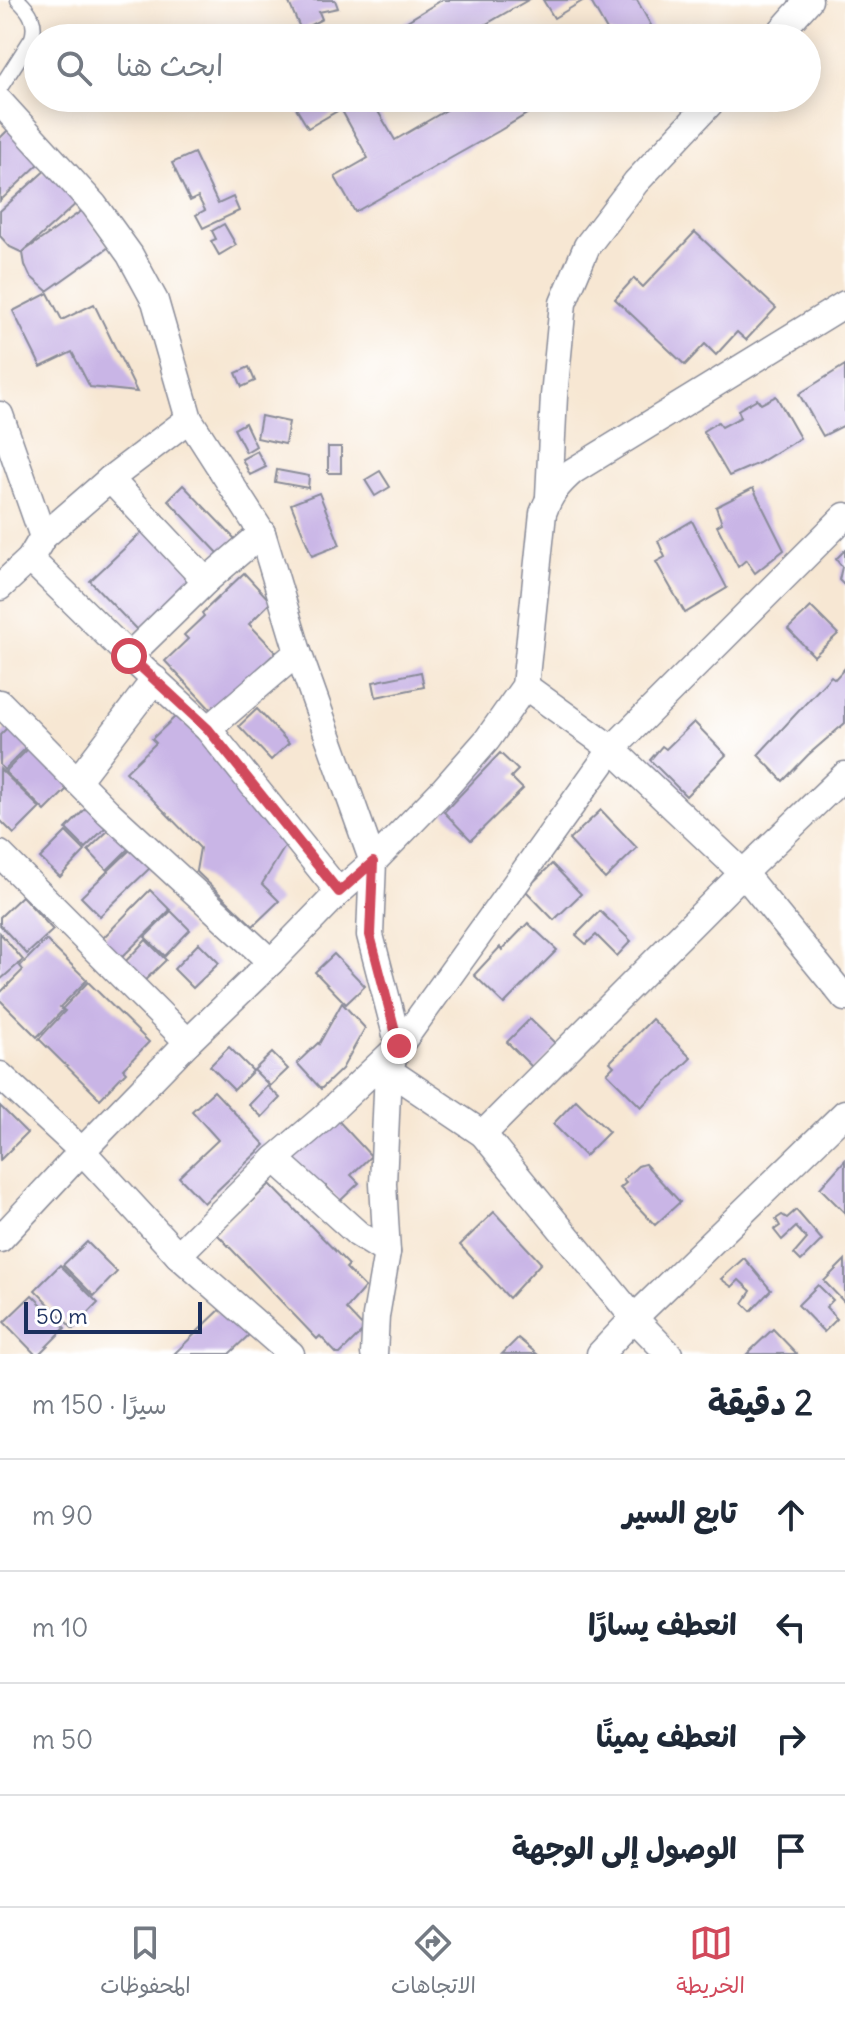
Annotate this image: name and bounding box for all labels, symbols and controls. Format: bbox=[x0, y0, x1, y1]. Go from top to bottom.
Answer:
search box bbox=[24, 24, 821, 112]
icon: search bbox=[52, 46, 96, 90]
text: ابحث هنا bbox=[116, 46, 223, 84]
route start bbox=[111, 638, 147, 674]
route end bbox=[381, 1028, 417, 1064]
scale bar bbox=[24, 1298, 202, 1334]
text: 50 m bbox=[36, 1302, 88, 1330]
text: 2 دقيقة bbox=[708, 1381, 813, 1424]
text: سيرًا · 150 m bbox=[32, 1388, 167, 1421]
text: تابع السير bbox=[623, 1493, 737, 1531]
icon: ahead bbox=[769, 1493, 813, 1537]
text: 90 m bbox=[32, 1499, 93, 1532]
text: انعطف يسارًا bbox=[588, 1605, 737, 1643]
icon: left bbox=[769, 1605, 813, 1649]
text: 10 m bbox=[32, 1611, 88, 1644]
text: انعطف يمينًا bbox=[596, 1717, 737, 1755]
icon: right bbox=[769, 1717, 813, 1761]
text: 50 m bbox=[32, 1723, 93, 1756]
text: الوصول إلى الوجهة bbox=[512, 1829, 737, 1867]
icon: arrive bbox=[769, 1829, 813, 1873]
tab: المحفوظات bbox=[100, 1921, 191, 2005]
tab: الاتجاهات bbox=[391, 1921, 476, 2005]
tab: الخريطة bbox=[676, 1921, 745, 2005]

